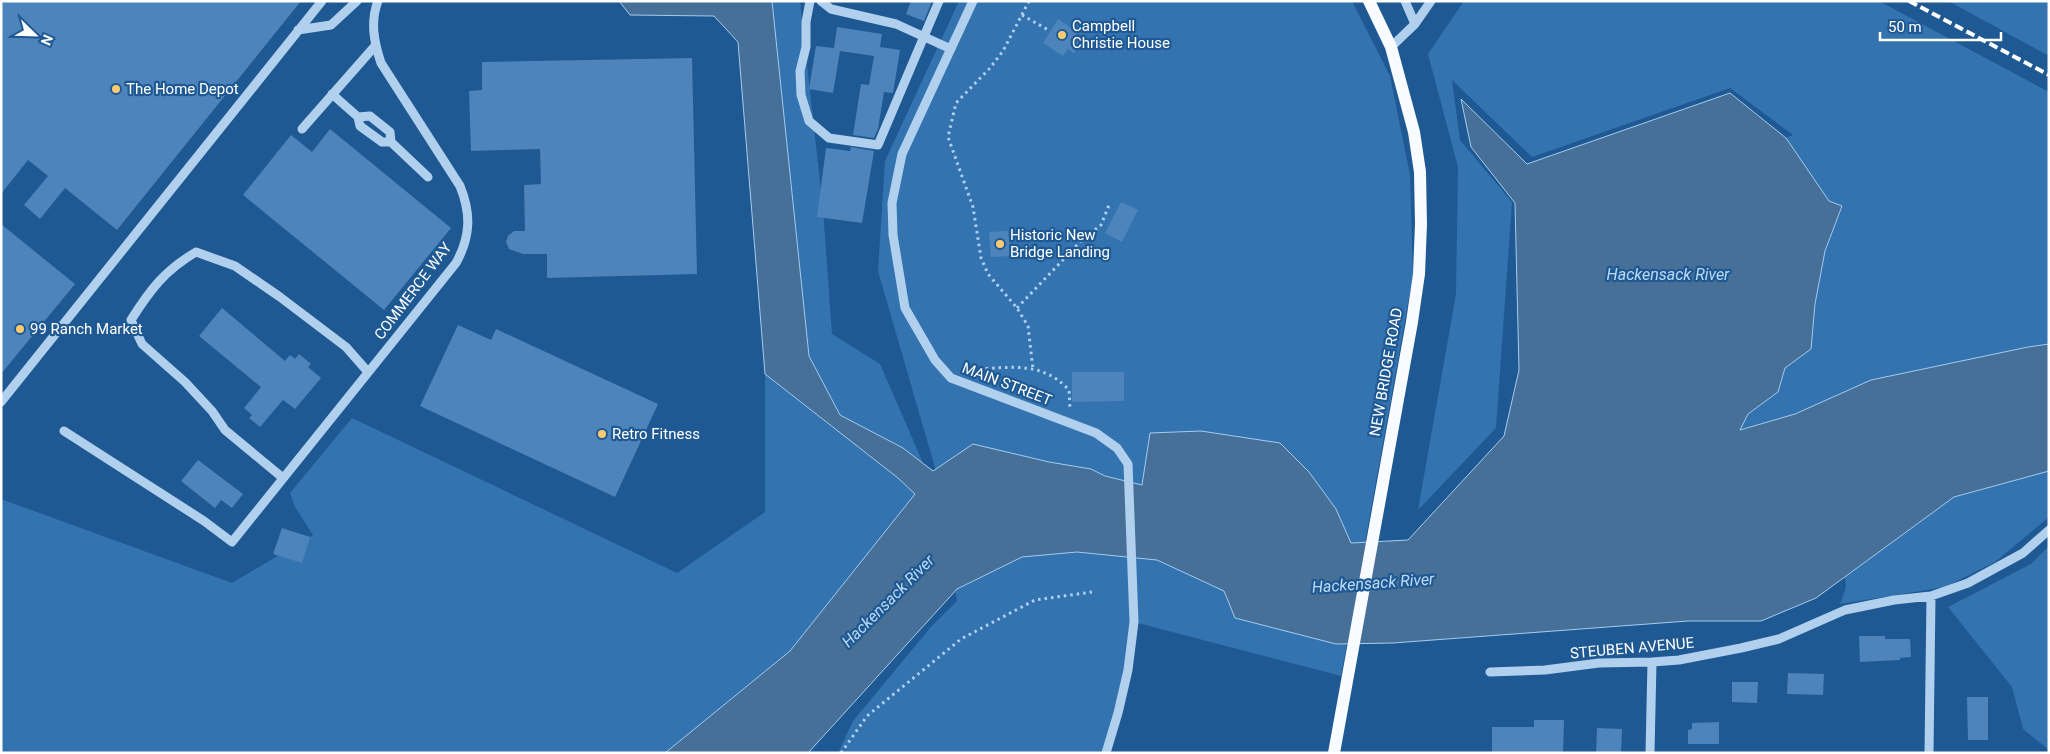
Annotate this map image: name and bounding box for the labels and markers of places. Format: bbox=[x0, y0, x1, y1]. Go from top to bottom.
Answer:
place label: Campbell Christie House bbox=[1072, 17, 1170, 52]
marker: Campbell Christie House bbox=[1056, 29, 1068, 41]
place label: The Home Depot bbox=[126, 80, 239, 98]
marker: The Home Depot bbox=[110, 83, 122, 95]
place label: Historic New Bridge Landing bbox=[1010, 226, 1110, 261]
marker: Historic New Bridge Landing bbox=[994, 238, 1006, 250]
place label: 99 Ranch Market bbox=[30, 320, 143, 338]
marker: 99 Ranch Market bbox=[14, 323, 26, 335]
place label: Retro Fitness bbox=[612, 425, 700, 443]
marker: Retro Fitness bbox=[596, 428, 608, 440]

